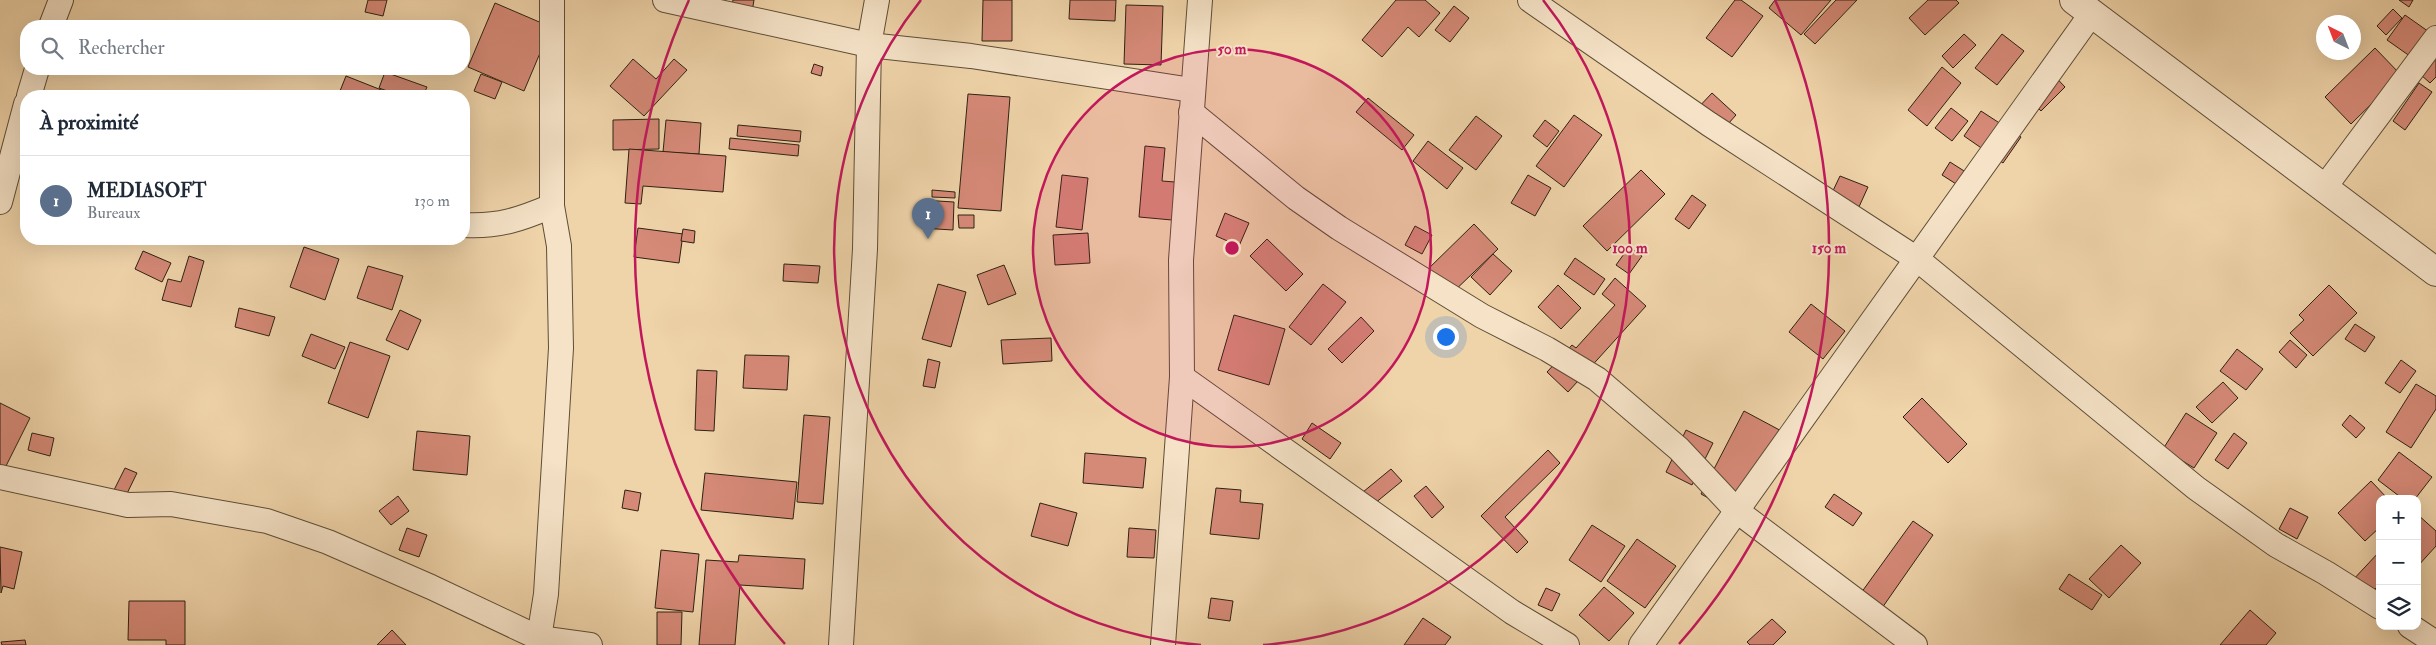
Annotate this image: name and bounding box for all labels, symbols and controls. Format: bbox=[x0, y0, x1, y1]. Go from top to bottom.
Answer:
north arrow bbox=[2316, 15, 2361, 60]
search box bbox=[20, 20, 470, 75]
icon: search bbox=[38, 34, 66, 62]
text: Rechercher bbox=[78, 36, 165, 60]
text: 50 m bbox=[1218, 40, 1247, 59]
text: À proximité bbox=[40, 109, 138, 136]
text: MEDIASOFT bbox=[87, 179, 206, 203]
text: 1 bbox=[53, 191, 59, 211]
text: 130 m bbox=[414, 191, 450, 211]
pin: 1 bbox=[912, 198, 944, 239]
text: Bureaux bbox=[87, 203, 140, 223]
centre of rings bbox=[1223, 239, 1241, 257]
text: 100 m bbox=[1612, 239, 1648, 258]
text: 150 m bbox=[1812, 239, 1846, 258]
your location bbox=[1433, 324, 1459, 350]
map controls bbox=[2376, 495, 2421, 630]
button: + bbox=[2376, 495, 2421, 540]
button: − bbox=[2376, 540, 2421, 585]
button: layers bbox=[2376, 585, 2421, 630]

